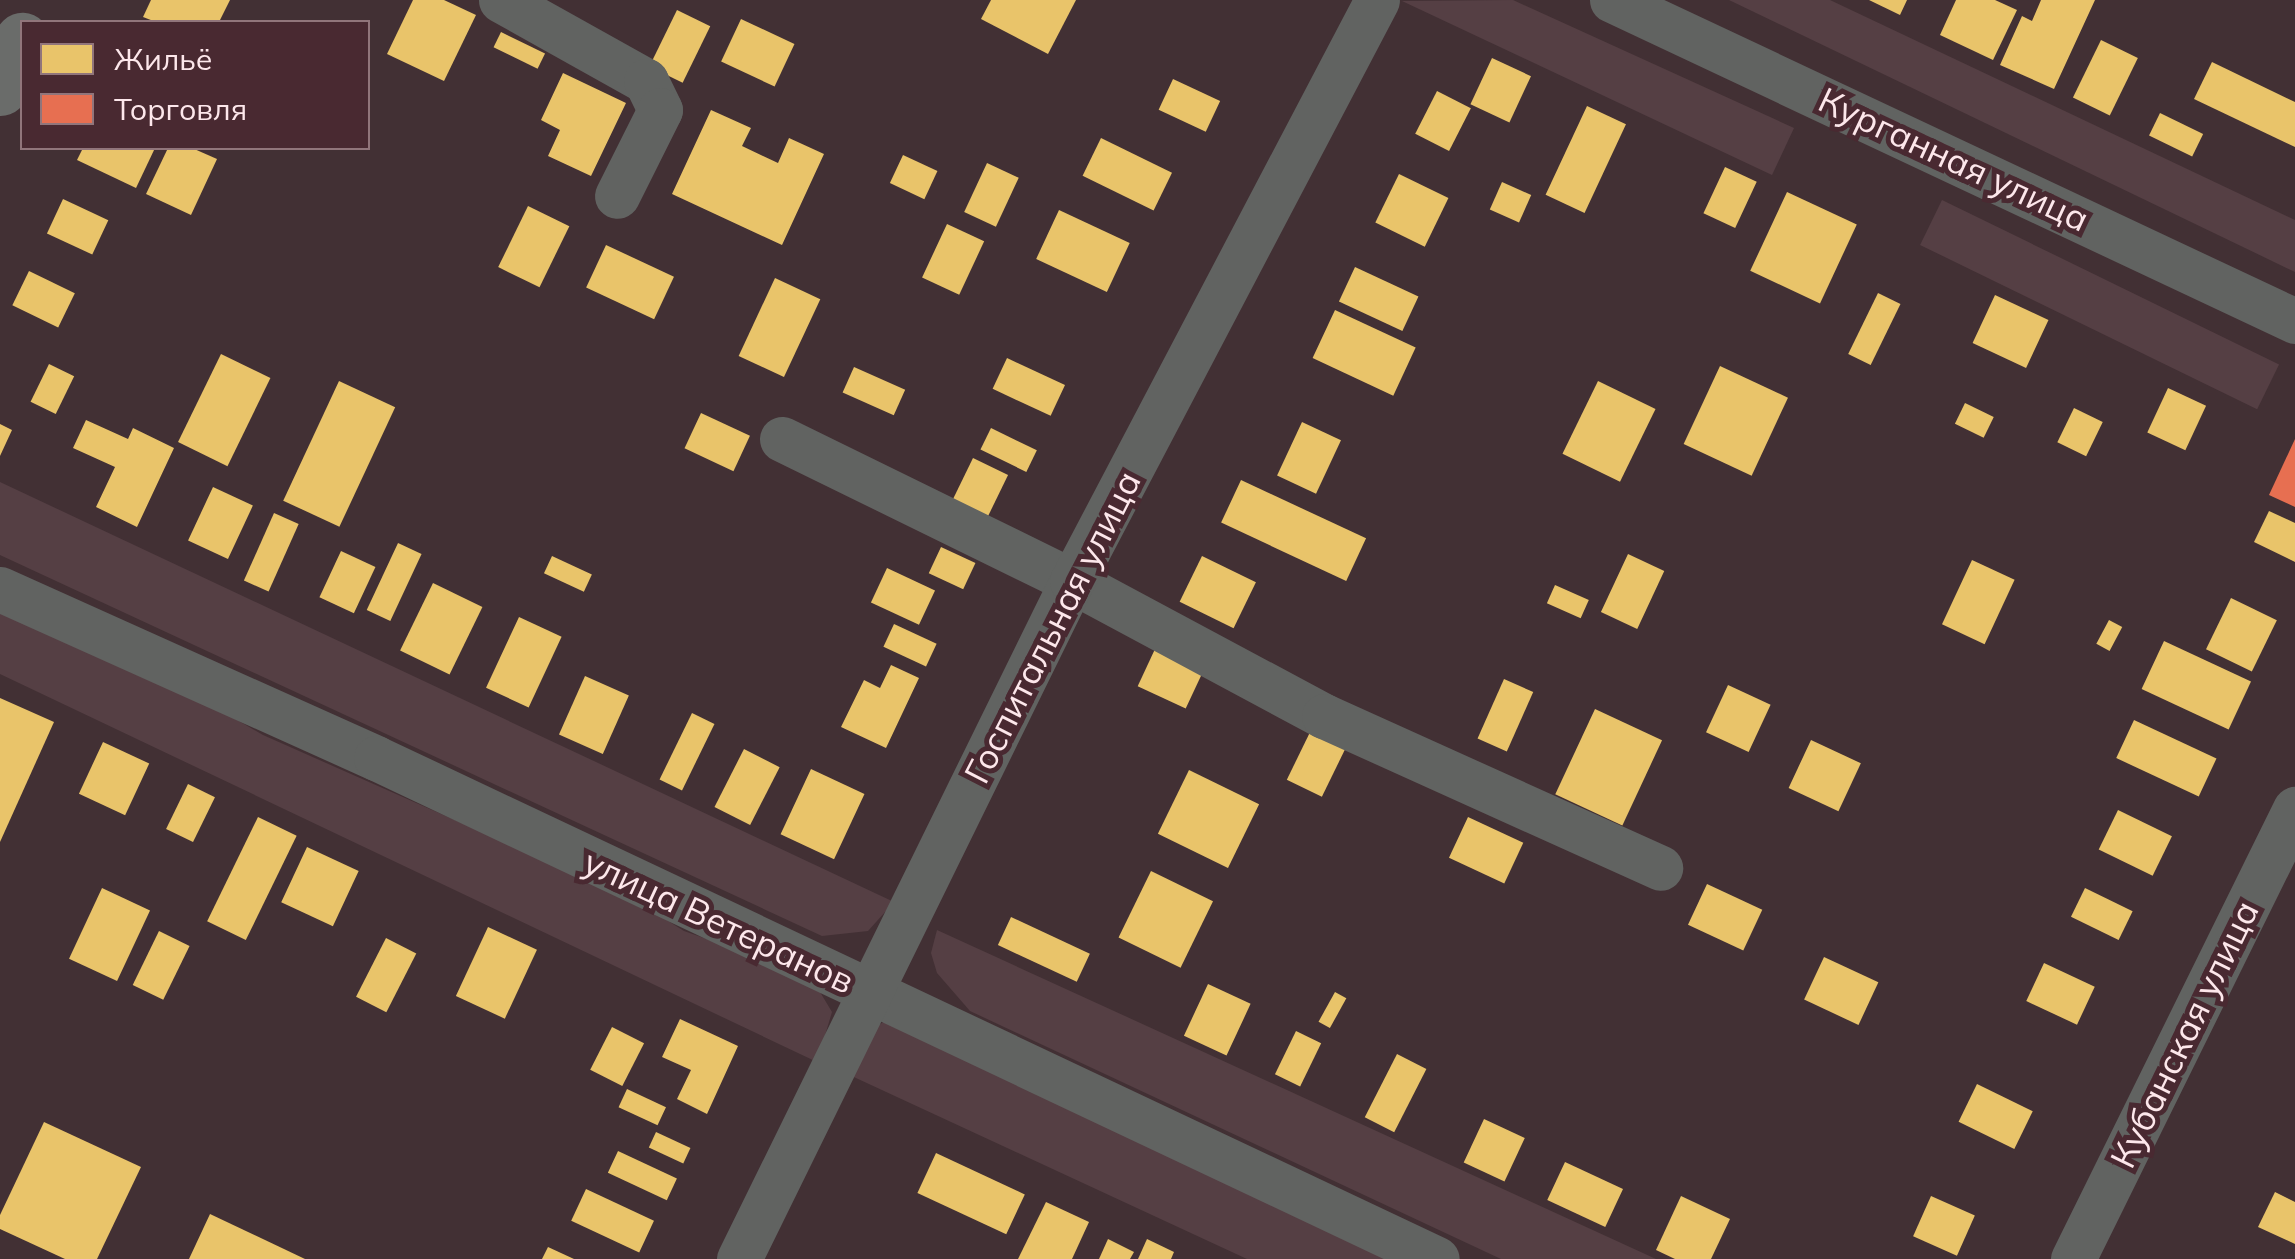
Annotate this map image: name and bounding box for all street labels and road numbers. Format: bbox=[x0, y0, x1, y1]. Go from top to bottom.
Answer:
street label: Курганная улица bbox=[1812, 78, 2096, 240]
street label: Госпитальная улица bbox=[955, 464, 1149, 790]
street label: улица Ветеранов bbox=[577, 840, 861, 1002]
street label: Кубанская улица bbox=[2101, 894, 2267, 1174]

